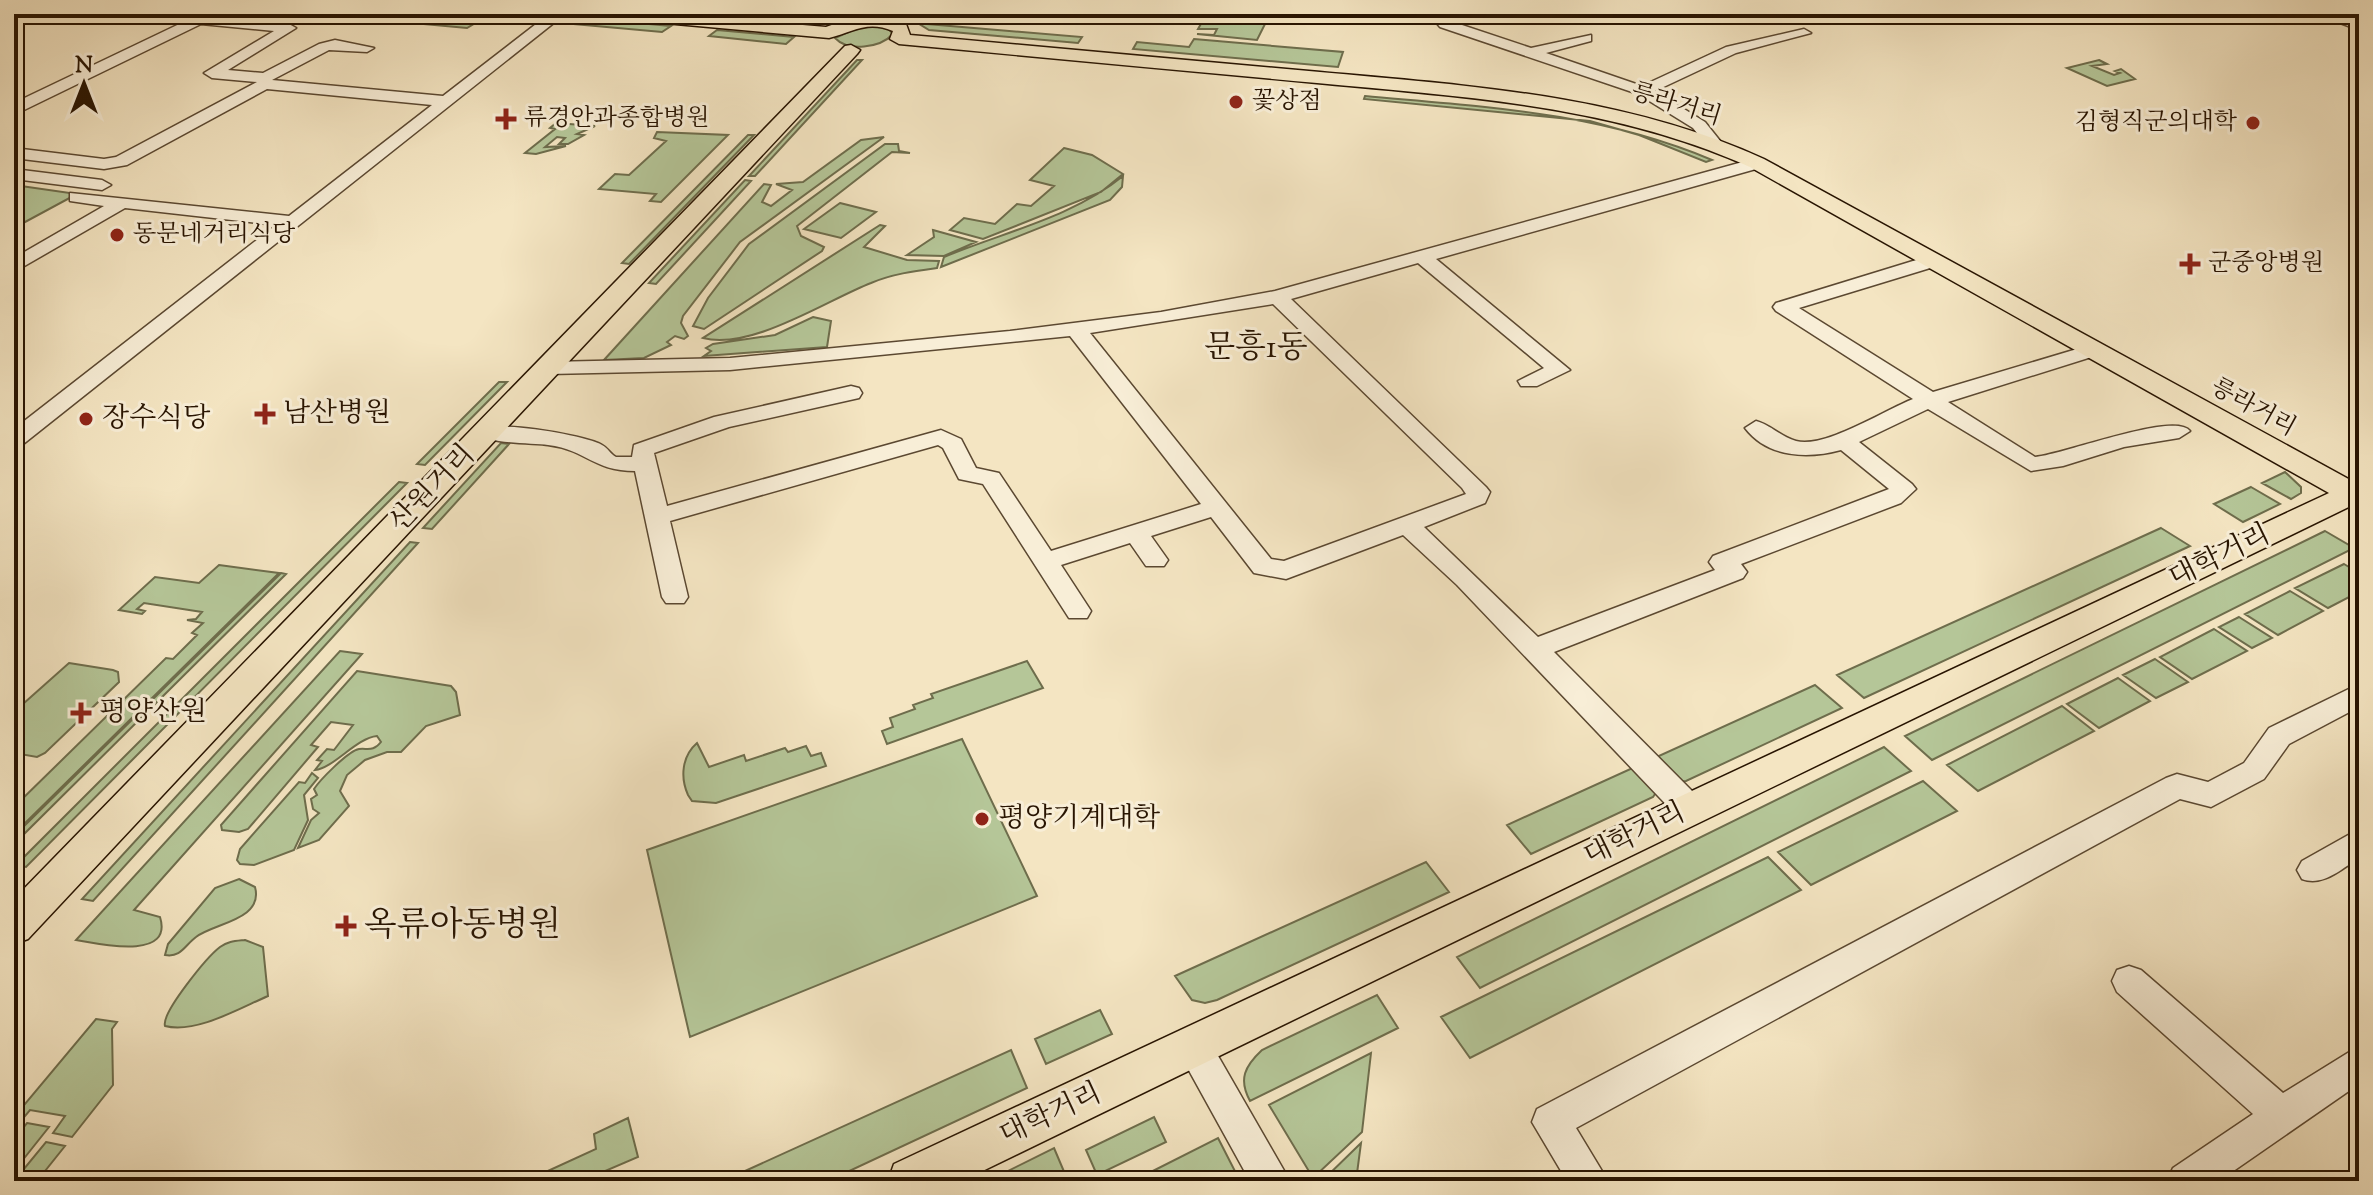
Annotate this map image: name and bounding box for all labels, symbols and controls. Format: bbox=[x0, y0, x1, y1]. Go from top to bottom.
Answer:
north arrow bbox=[44, 44, 124, 124]
text: N bbox=[75, 51, 93, 83]
street label: 릉라거리 bbox=[1627, 75, 1725, 135]
place label: 꽃상점 bbox=[1252, 85, 1322, 119]
marker: 꽃상점 bbox=[1227, 93, 1245, 111]
place label: 류경안과종합병원 bbox=[524, 102, 709, 136]
place label: 김형직군의대학 bbox=[2075, 106, 2238, 140]
marker: 류경안과종합병원 bbox=[495, 108, 517, 130]
marker: 김형직군의대학 bbox=[2244, 114, 2262, 132]
place label: 동문네거리식당 bbox=[133, 218, 296, 252]
marker: 동문네거리식당 bbox=[108, 226, 126, 244]
place label: 군중앙병원 bbox=[2208, 247, 2324, 281]
marker: 군중앙병원 bbox=[2179, 253, 2201, 275]
district label: 문흥1동 bbox=[1204, 326, 1308, 372]
street label: 릉라거리 bbox=[2204, 371, 2302, 445]
place label: 남산병원 bbox=[283, 394, 391, 434]
place label: 장수식당 bbox=[102, 399, 210, 439]
marker: 남산병원 bbox=[254, 403, 276, 425]
marker: 장수식당 bbox=[77, 410, 95, 428]
street label: 산원거리 bbox=[381, 436, 485, 542]
street label: 대학거리 bbox=[2163, 515, 2277, 599]
place label: 평양산원 bbox=[99, 693, 207, 733]
marker: 평양산원 bbox=[70, 702, 92, 724]
street label: 대학거리 bbox=[1578, 793, 1692, 877]
place label: 평양기계대학 bbox=[998, 799, 1160, 839]
marker: 평양기계대학 bbox=[973, 810, 991, 828]
place label: 옥류아동병원 bbox=[364, 902, 561, 951]
marker: 옥류아동병원 bbox=[335, 915, 357, 937]
street label: 대학거리 bbox=[994, 1074, 1108, 1156]

